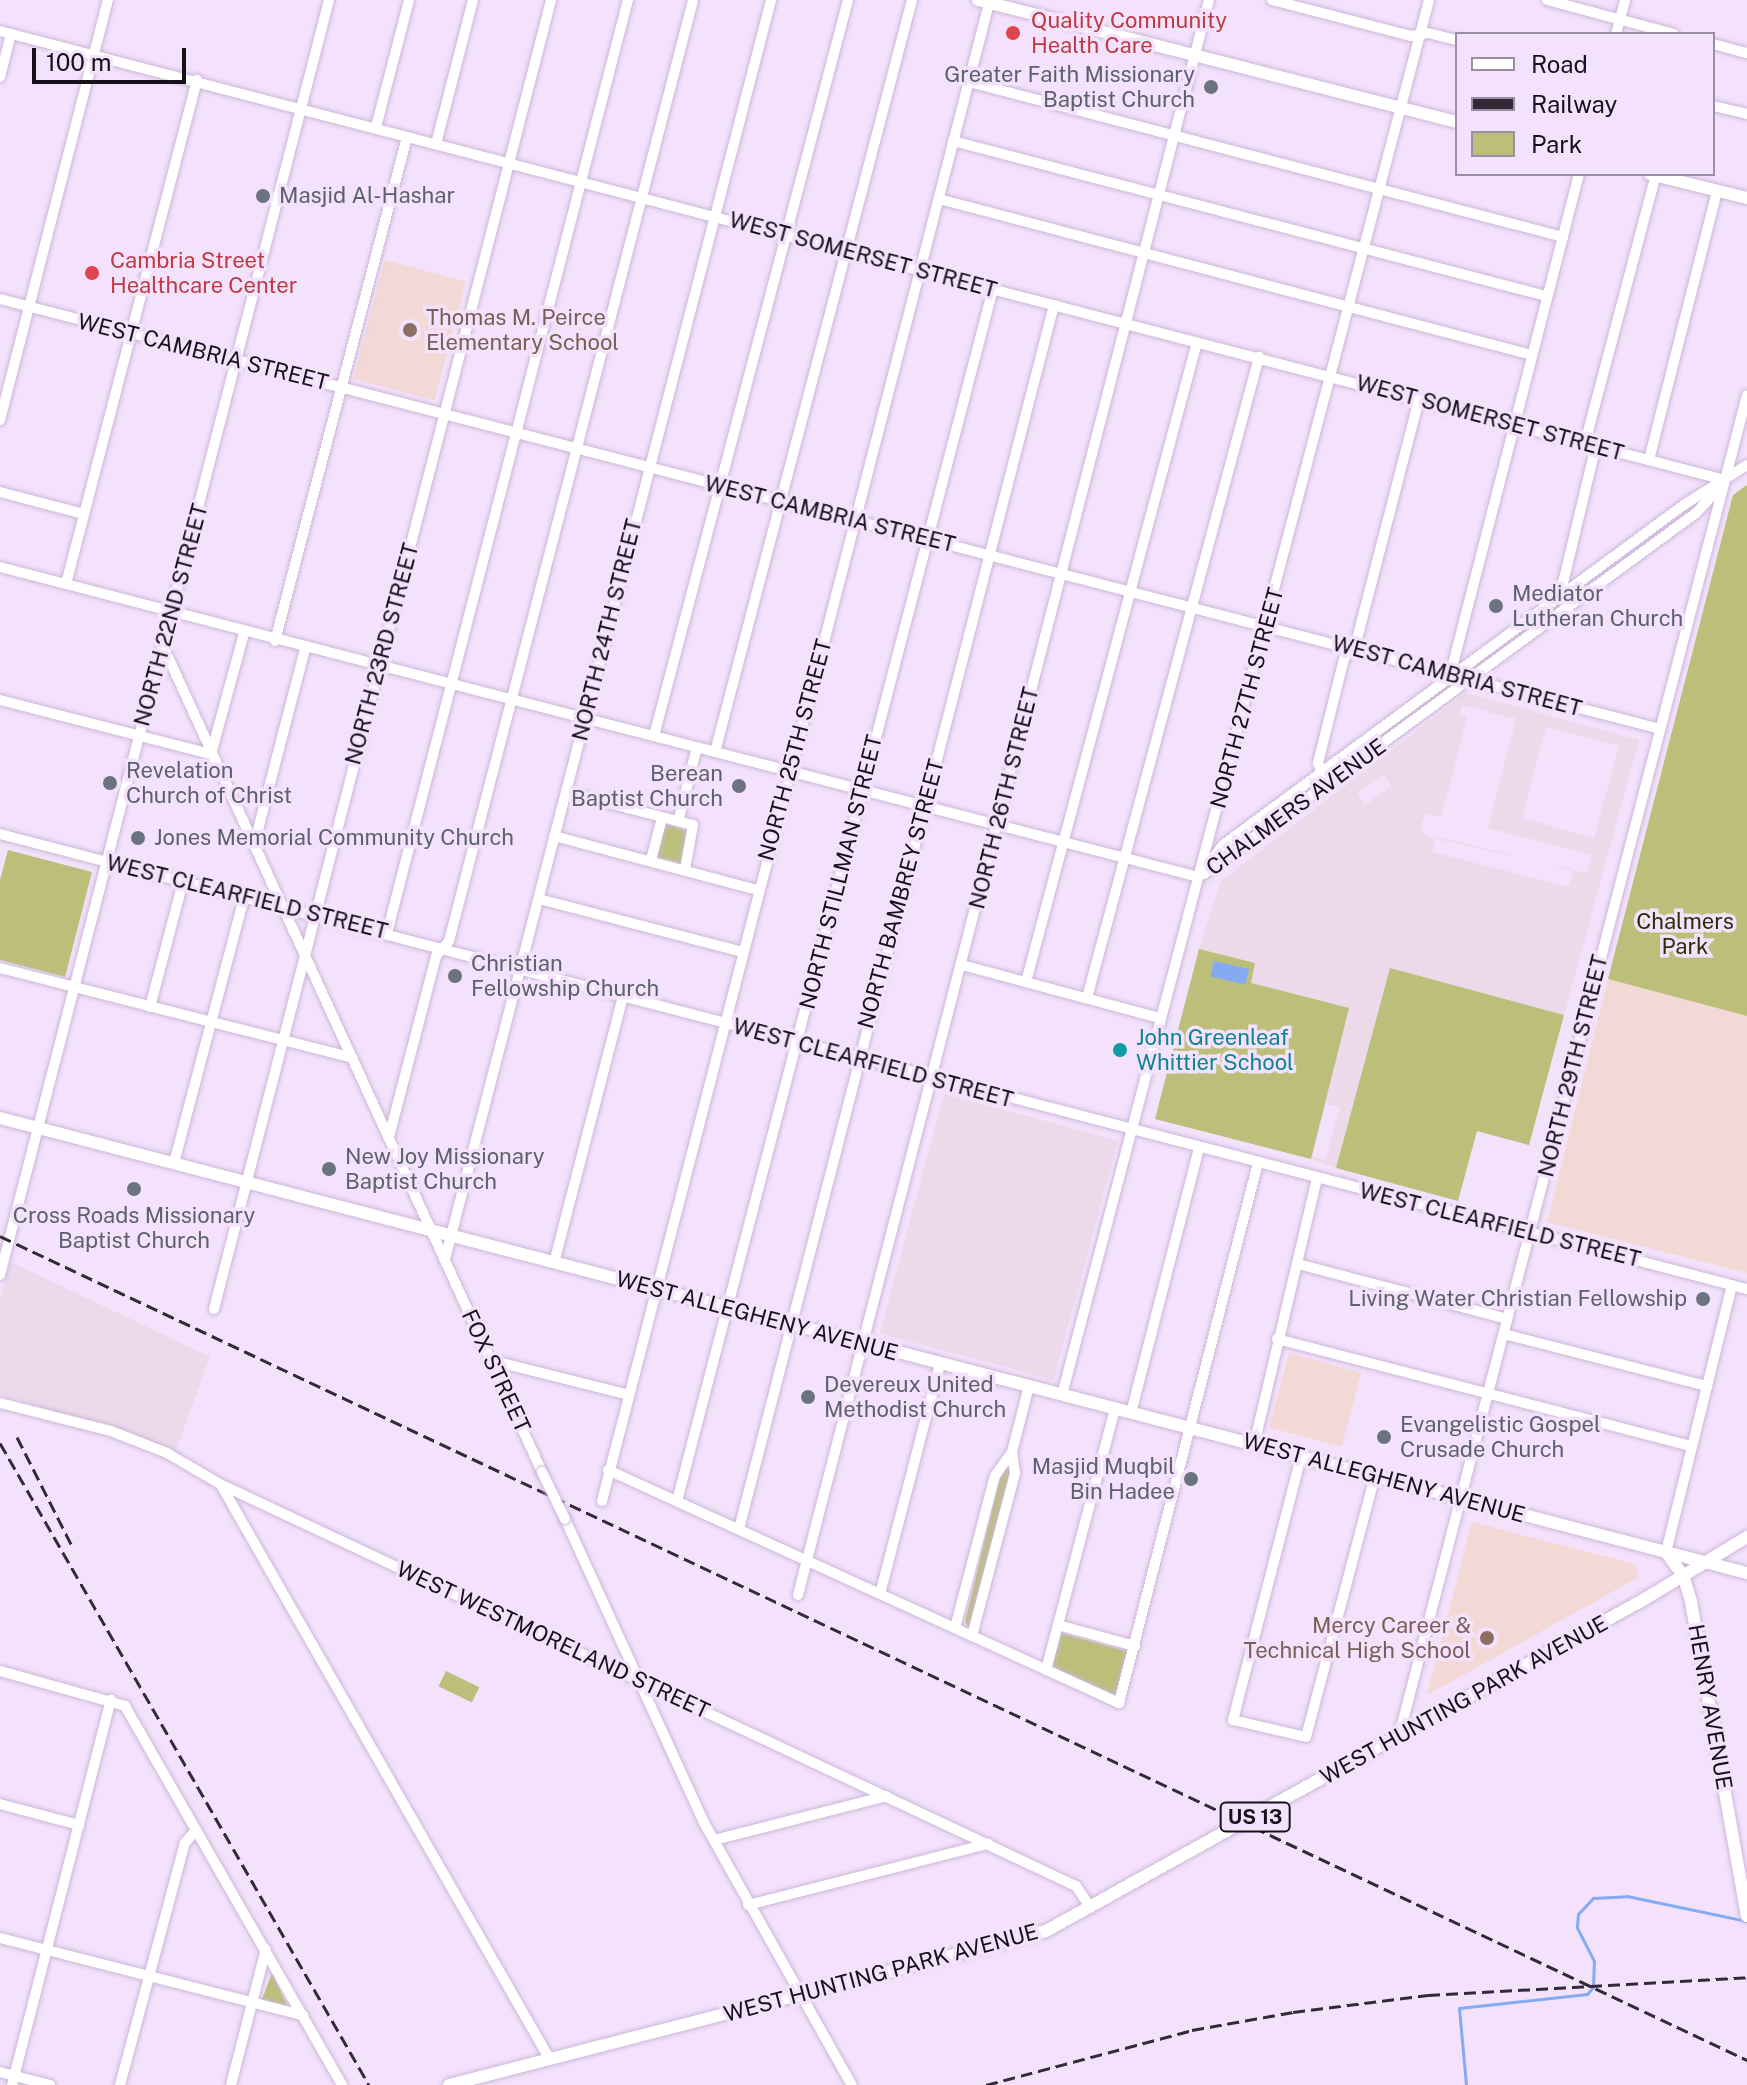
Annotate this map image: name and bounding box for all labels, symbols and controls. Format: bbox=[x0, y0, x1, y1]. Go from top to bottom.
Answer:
place label: Quality Community Health Care bbox=[1031, 7, 1227, 58]
marker: Quality Community Health Care bbox=[1002, 22, 1024, 44]
scale bar bbox=[36, 32, 190, 82]
legend bbox=[1455, 32, 1715, 176]
text: 100 m bbox=[46, 48, 112, 76]
text: Road bbox=[1531, 50, 1588, 78]
place label: Greater Faith Missionary Baptist Church bbox=[944, 61, 1195, 112]
marker: Greater Faith Missionary Baptist Church bbox=[1202, 78, 1220, 96]
text: Railway bbox=[1531, 90, 1617, 118]
text: Park bbox=[1531, 130, 1582, 158]
place label: Masjid Al-Hashar bbox=[279, 183, 455, 209]
marker: Masjid Al-Hashar bbox=[254, 187, 272, 205]
street label: WEST SOMERSET STREET bbox=[726, 207, 1000, 303]
place label: Cambria Street Healthcare Center bbox=[110, 247, 298, 298]
marker: Cambria Street Healthcare Center bbox=[81, 262, 103, 284]
place label: Thomas M. Peirce Elementary School bbox=[426, 304, 619, 356]
street label: WEST CAMBRIA STREET bbox=[75, 308, 331, 396]
marker: Thomas M. Peirce Elementary School bbox=[401, 321, 419, 339]
street label: WEST SOMERSET STREET bbox=[1353, 370, 1627, 466]
street label: WEST CAMBRIA STREET bbox=[702, 470, 958, 558]
street label: NORTH 22ND STREET bbox=[129, 501, 213, 729]
street label: NORTH 24TH STREET bbox=[567, 516, 647, 744]
street label: NORTH 23RD STREET bbox=[340, 540, 424, 768]
place label: Mediator Lutheran Church bbox=[1512, 580, 1683, 632]
street label: NORTH 27TH STREET bbox=[1205, 585, 1289, 811]
marker: Mediator Lutheran Church bbox=[1487, 597, 1505, 615]
street label: WEST CAMBRIA STREET bbox=[1329, 630, 1585, 722]
street label: NORTH 25TH STREET bbox=[753, 636, 837, 864]
street label: NORTH 26TH STREET bbox=[964, 684, 1044, 912]
street label: NORTH STILLMAN STREET bbox=[794, 732, 888, 1012]
street label: CHALMERS AVENUE bbox=[1201, 733, 1391, 881]
street label: NORTH BAMBREY STREET bbox=[852, 756, 950, 1032]
place label: Revelation Church of Christ bbox=[126, 757, 292, 808]
place label: Berean Baptist Church bbox=[571, 760, 723, 812]
marker: Revelation Church of Christ bbox=[101, 774, 119, 792]
marker: Berean Baptist Church bbox=[730, 777, 748, 795]
place label: Jones Memorial Community Church bbox=[154, 825, 514, 851]
marker: Jones Memorial Community Church bbox=[129, 829, 147, 847]
street label: WEST CLEARFIELD STREET bbox=[104, 849, 390, 945]
park label: Chalmers Park bbox=[1636, 908, 1734, 960]
place label: Christian Fellowship Church bbox=[471, 950, 659, 1002]
street label: NORTH 29TH STREET bbox=[1533, 952, 1613, 1180]
marker: Christian Fellowship Church bbox=[446, 967, 464, 985]
street label: WEST CLEARFIELD STREET bbox=[730, 1013, 1016, 1113]
place label: John Greenleaf Whittier School bbox=[1136, 1024, 1294, 1076]
marker: John Greenleaf Whittier School bbox=[1111, 1041, 1129, 1059]
place label: New Joy Missionary Baptist Church bbox=[345, 1143, 545, 1194]
marker: New Joy Missionary Baptist Church bbox=[320, 1160, 338, 1178]
street label: WEST CLEARFIELD STREET bbox=[1357, 1177, 1643, 1273]
marker: Cross Roads Missionary Baptist Church bbox=[125, 1180, 143, 1198]
place label: Cross Roads Missionary Baptist Church bbox=[13, 1202, 255, 1254]
street label: WEST ALLEGHENY AVENUE bbox=[613, 1266, 901, 1366]
place label: Living Water Christian Fellowship bbox=[1348, 1286, 1687, 1312]
marker: Living Water Christian Fellowship bbox=[1694, 1290, 1712, 1308]
street label: FOX STREET bbox=[456, 1305, 536, 1437]
place label: Devereux United Methodist Church bbox=[824, 1371, 1006, 1422]
marker: Devereux United Methodist Church bbox=[799, 1388, 817, 1406]
place label: Evangelistic Gospel Crusade Church bbox=[1400, 1411, 1601, 1462]
street label: WEST ALLEGHENY AVENUE bbox=[1240, 1428, 1528, 1528]
marker: Evangelistic Gospel Crusade Church bbox=[1375, 1428, 1393, 1446]
place label: Masjid Muqbil Bin Hadee bbox=[1032, 1453, 1175, 1504]
marker: Masjid Muqbil Bin Hadee bbox=[1182, 1470, 1200, 1488]
street label: WEST WESTMORELAND STREET bbox=[392, 1556, 714, 1724]
street label: WEST HUNTING PARK AVENUE bbox=[1316, 1610, 1612, 1790]
place label: Mercy Career & Technical High School bbox=[1244, 1612, 1471, 1664]
street label: HENRY AVENUE bbox=[1682, 1622, 1738, 1792]
marker: Mercy Career & Technical High School bbox=[1478, 1629, 1496, 1647]
road number: US 13 bbox=[1219, 1801, 1291, 1833]
street label: WEST HUNTING PARK AVENUE bbox=[721, 1918, 1041, 2028]

